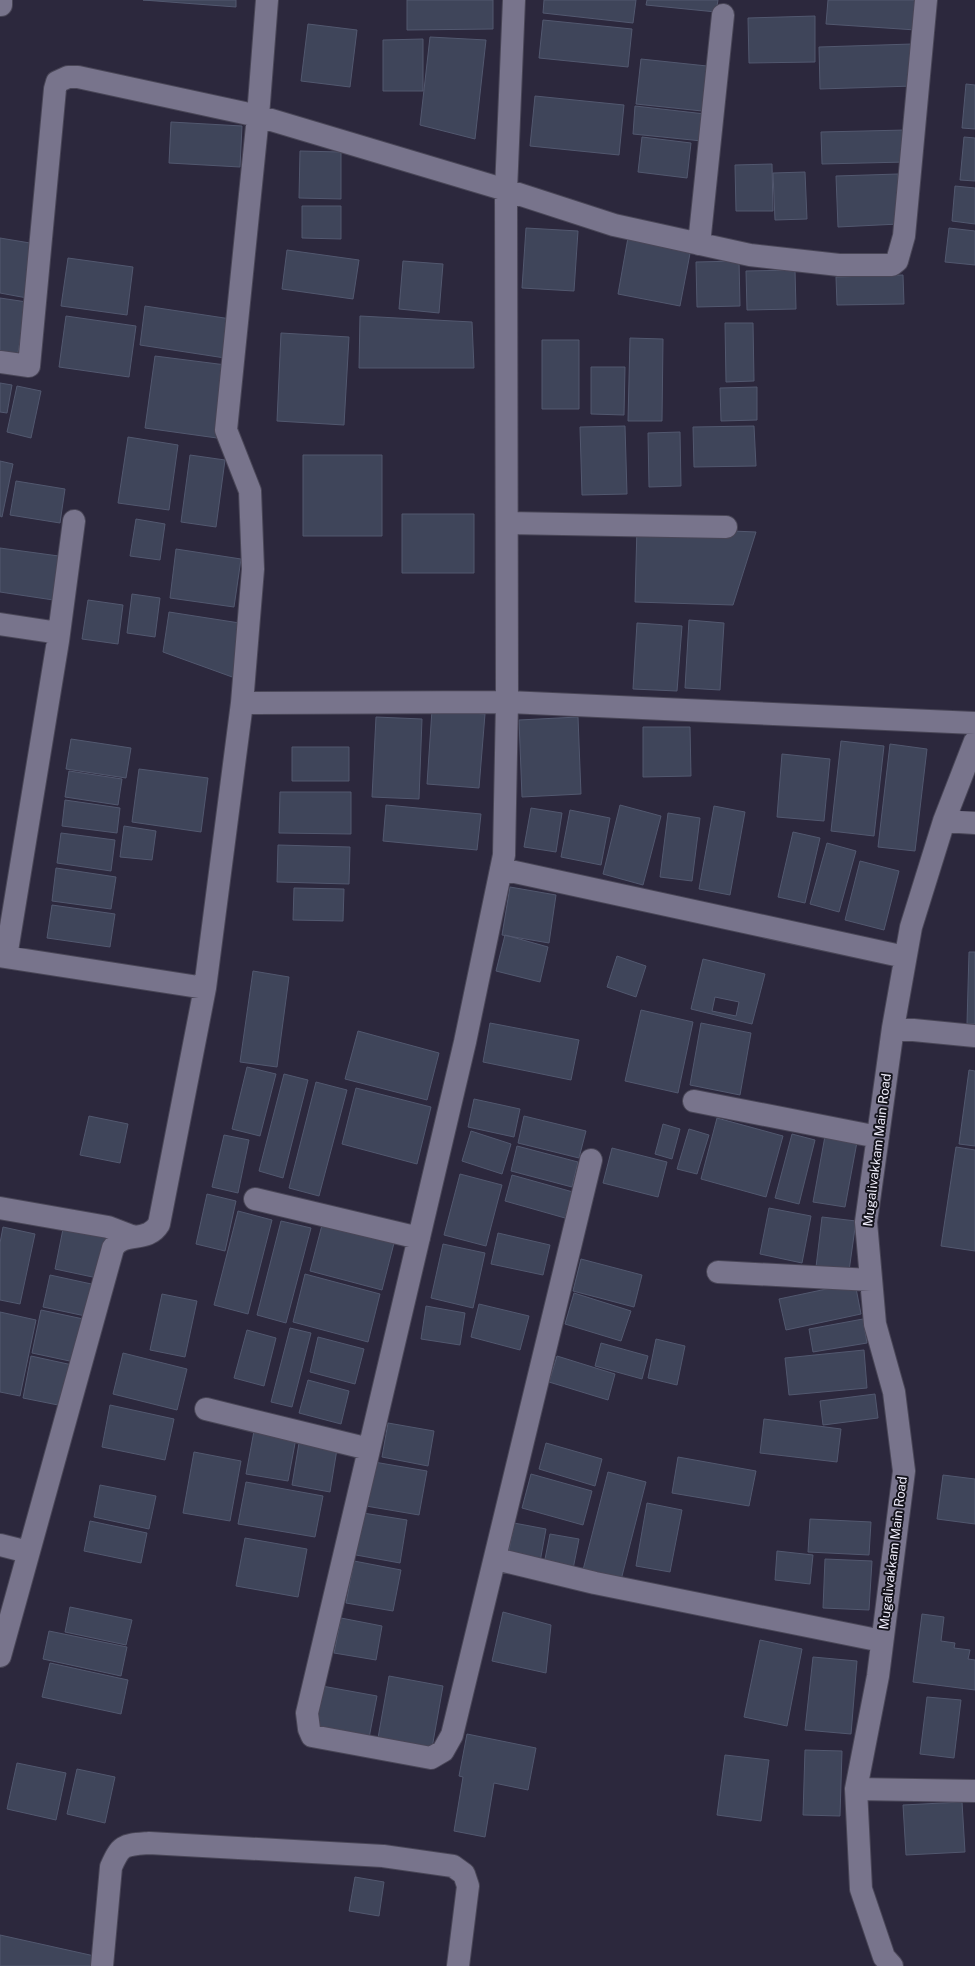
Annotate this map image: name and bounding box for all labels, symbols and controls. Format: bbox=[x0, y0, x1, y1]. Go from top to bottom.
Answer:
street label: Mugalivakkam Main Road bbox=[860, 1073, 894, 1227]
street label: Mugalivakkam Main Road bbox=[876, 1476, 910, 1630]

